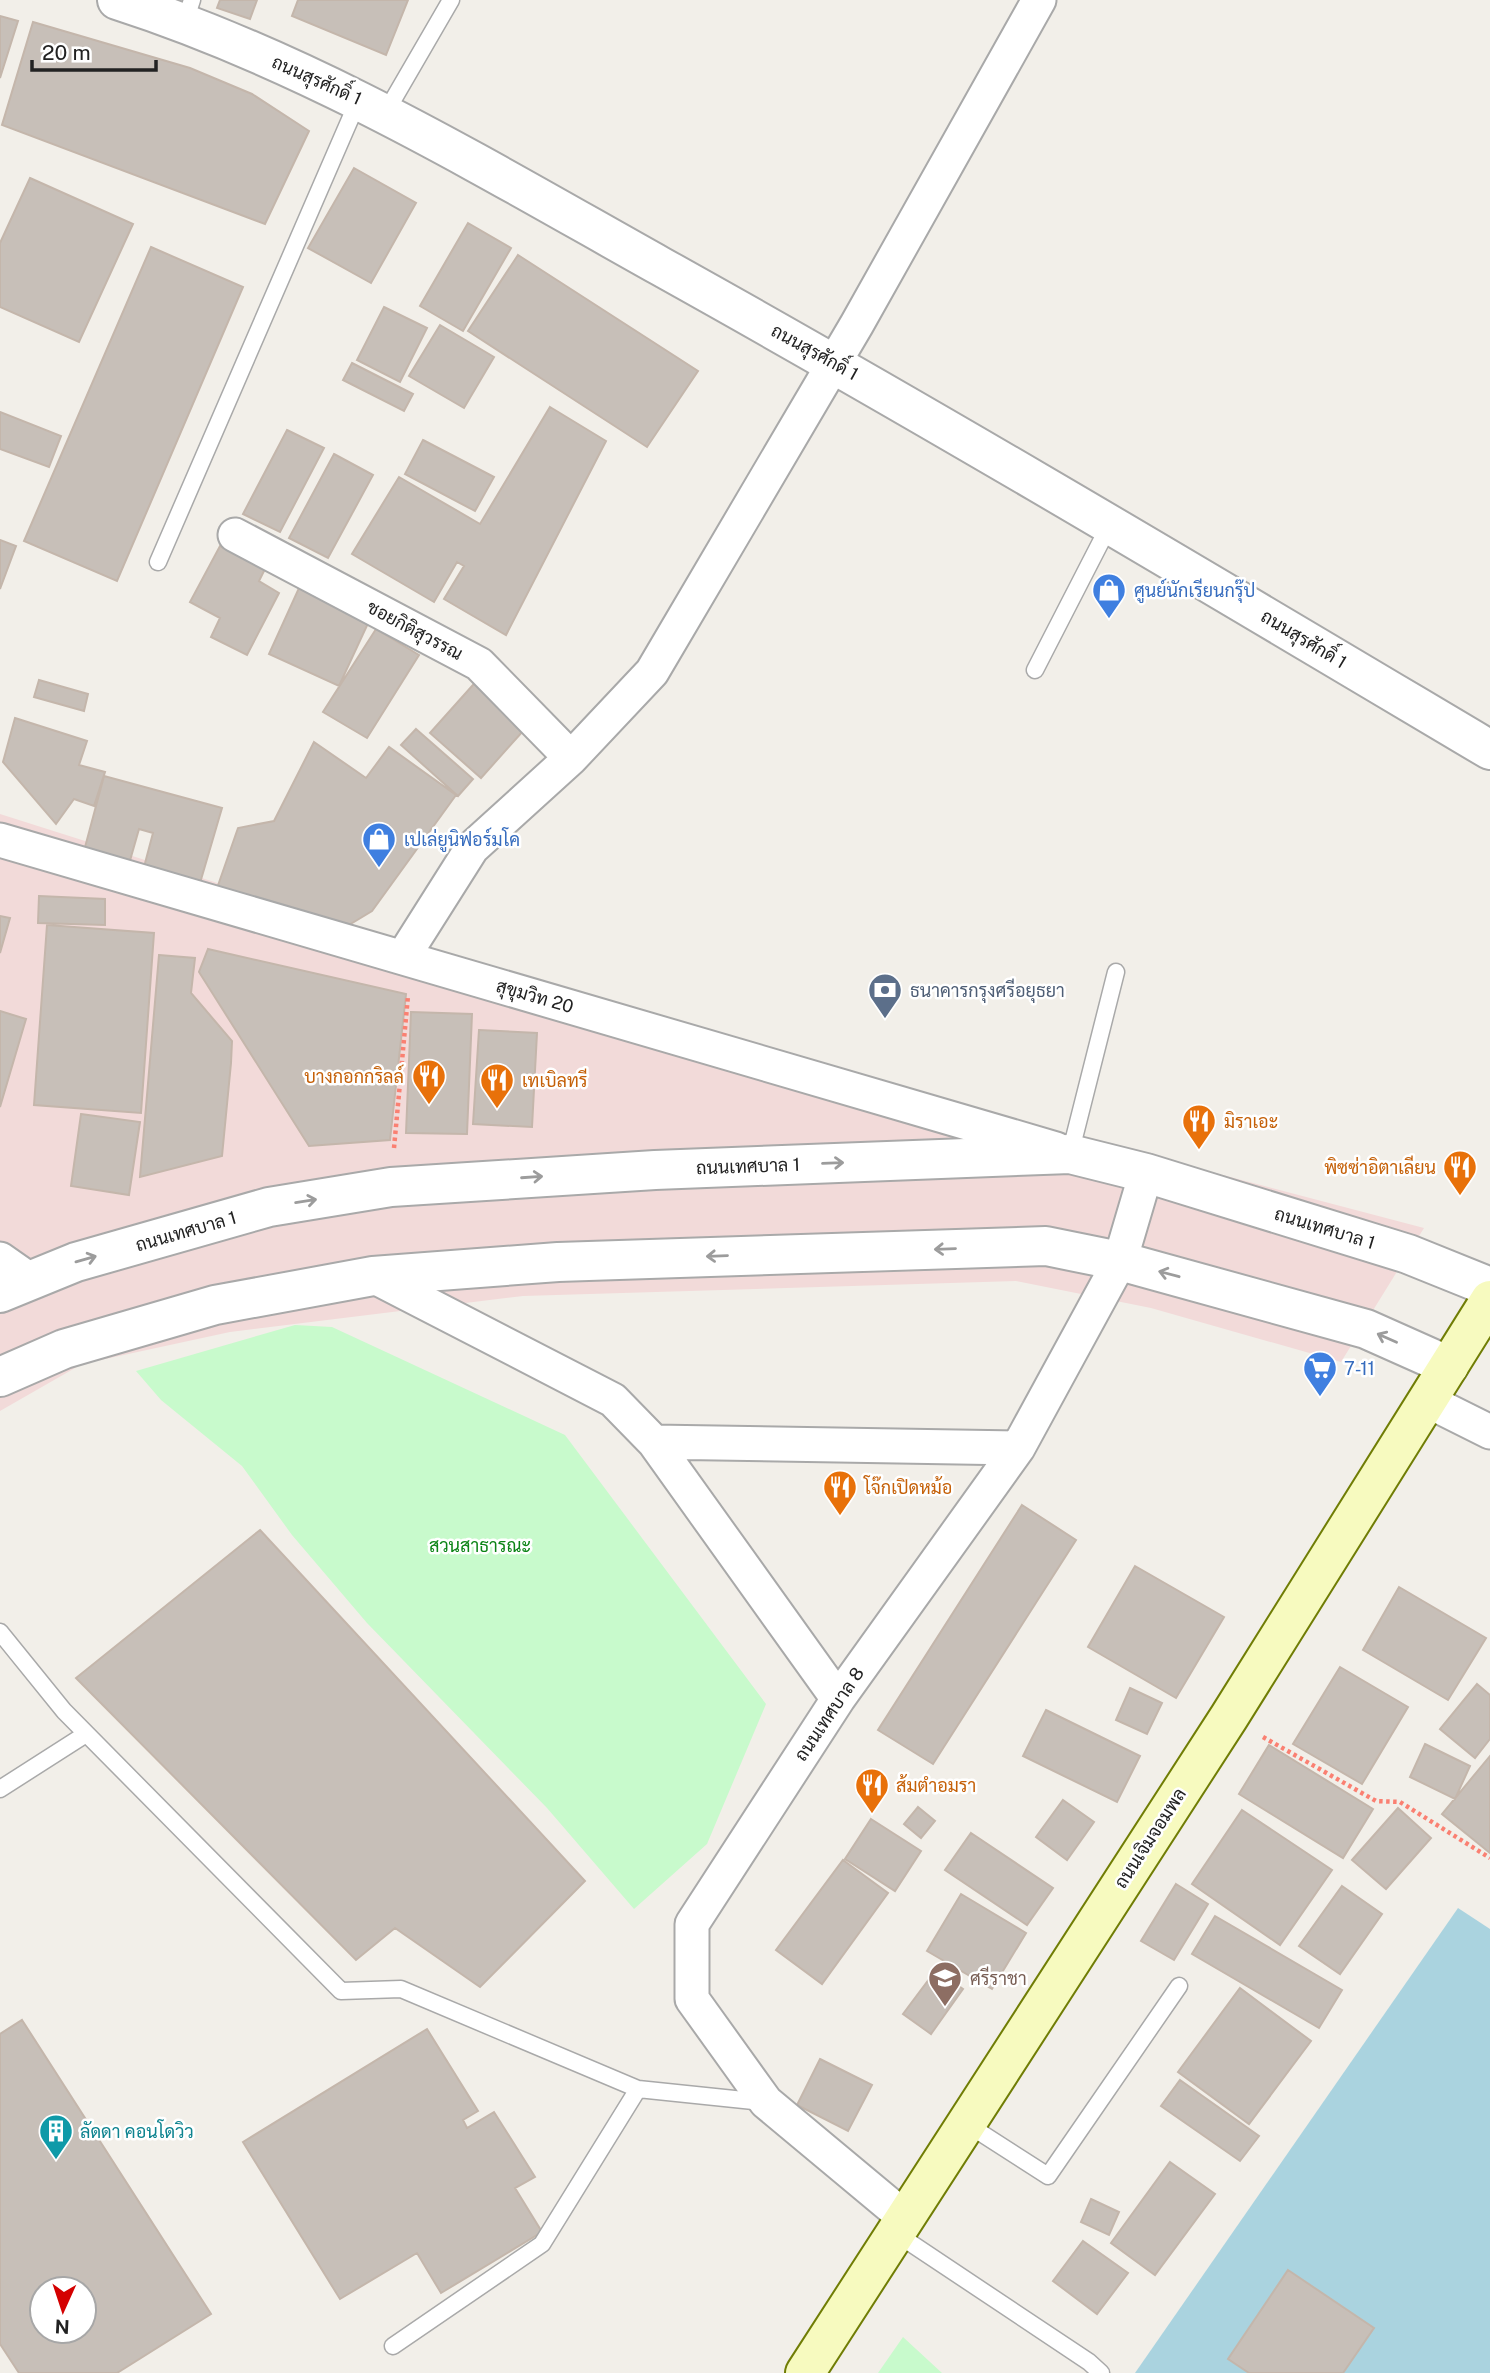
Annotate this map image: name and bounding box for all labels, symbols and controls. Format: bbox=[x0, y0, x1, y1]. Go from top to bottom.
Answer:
scale bar bbox=[32, 28, 156, 72]
text: 20 m bbox=[42, 40, 91, 65]
street label: ถนนสุรศักดิ์ 1 bbox=[268, 46, 367, 111]
street label: ถนนสุรศักดิ์ 1 bbox=[767, 315, 865, 386]
shop icon: ศูนย์นักเรียนกรุ๊ป bbox=[1090, 571, 1128, 620]
place label: ศูนย์นักเรียนกรุ๊ป bbox=[1134, 578, 1255, 604]
street label: ชอยกิติสุวรรณ bbox=[363, 596, 466, 666]
street label: ถนนสุรศักดิ์ 1 bbox=[1256, 601, 1353, 674]
shop icon: เปเล่ยูนิฟอร์มโค bbox=[360, 820, 398, 869]
place label: เปเล่ยูนิฟอร์มโค bbox=[404, 827, 520, 853]
bank icon: ธนาคารกรุงศรีอยุธยา bbox=[866, 971, 904, 1020]
street label: สุขุมวิท 20 bbox=[493, 975, 576, 1019]
place label: ธนาคารกรุงศรีอยุธยา bbox=[910, 978, 1065, 1003]
restaurant icon: บางกอกกริลล์ bbox=[410, 1057, 448, 1106]
restaurant icon: เทเบิลทรี bbox=[478, 1061, 516, 1110]
place label: บางกอกกริลล์ bbox=[304, 1064, 404, 1087]
place label: เทเบิลทรี bbox=[522, 1068, 588, 1091]
restaurant icon: มิราเอะ bbox=[1180, 1102, 1218, 1151]
place label: มิราเอะ bbox=[1224, 1111, 1278, 1132]
restaurant icon: พิซซ่าอิตาเลียน bbox=[1441, 1148, 1479, 1197]
street label: ถนนเทศบาล 1 bbox=[696, 1154, 800, 1178]
place label: พิซซ่าอิตาเลียน bbox=[1324, 1155, 1436, 1178]
one-way arrow bbox=[821, 1156, 844, 1169]
one-way arrow bbox=[520, 1171, 543, 1184]
one-way arrow bbox=[294, 1194, 317, 1207]
street label: ถนนเทศบาล 1 bbox=[1272, 1203, 1378, 1253]
street label: ถนนเทศบาล 1 bbox=[133, 1207, 239, 1255]
one-way arrow bbox=[933, 1243, 956, 1256]
one-way arrow bbox=[706, 1250, 729, 1263]
one-way arrow bbox=[75, 1251, 97, 1264]
one-way arrow bbox=[1158, 1267, 1180, 1280]
one-way arrow bbox=[1377, 1331, 1398, 1344]
supermarket icon: 7-11 bbox=[1301, 1349, 1339, 1398]
place label: 7-11 bbox=[1344, 1358, 1375, 1379]
restaurant icon: โจ๊กเปิดหม้อ bbox=[821, 1468, 859, 1517]
place label: โจ๊กเปิดหม้อ bbox=[863, 1475, 952, 1498]
park label: สวนสาธารณะ bbox=[429, 1535, 531, 1556]
street label: ถนนเทศบาล 8 bbox=[790, 1663, 868, 1765]
restaurant icon: ส้มตำอมรา bbox=[853, 1766, 891, 1815]
place label: ส้มตำอมรา bbox=[896, 1774, 976, 1796]
street label: ถนนเจิมจอมพล bbox=[1110, 1784, 1190, 1892]
school or university icon: ศรีราชา bbox=[926, 1959, 964, 2008]
place label: ศรีราชา bbox=[970, 1966, 1027, 1989]
building icon: ลัดดา คอนโดวิว bbox=[37, 2112, 75, 2161]
place label: ลัดดา คอนโดวิว bbox=[80, 2119, 194, 2142]
north arrow bbox=[28, 2275, 98, 2345]
text: N bbox=[54, 2316, 70, 2338]

